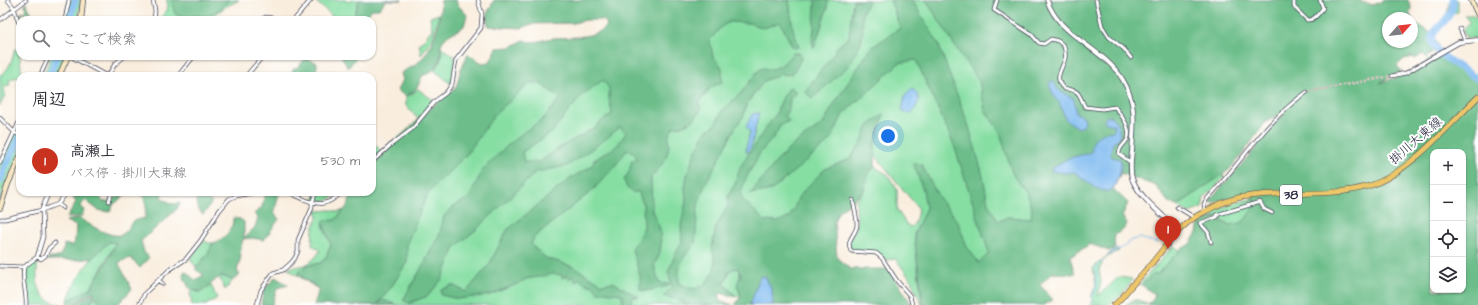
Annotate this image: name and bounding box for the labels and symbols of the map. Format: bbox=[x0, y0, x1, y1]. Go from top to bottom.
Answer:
north arrow bbox=[1382, 12, 1418, 48]
street label: 掛川大東線 bbox=[1385, 112, 1447, 169]
your location bbox=[878, 126, 898, 146]
road number: 38 bbox=[1280, 185, 1302, 205]
pin: 1 bbox=[1155, 216, 1181, 249]

